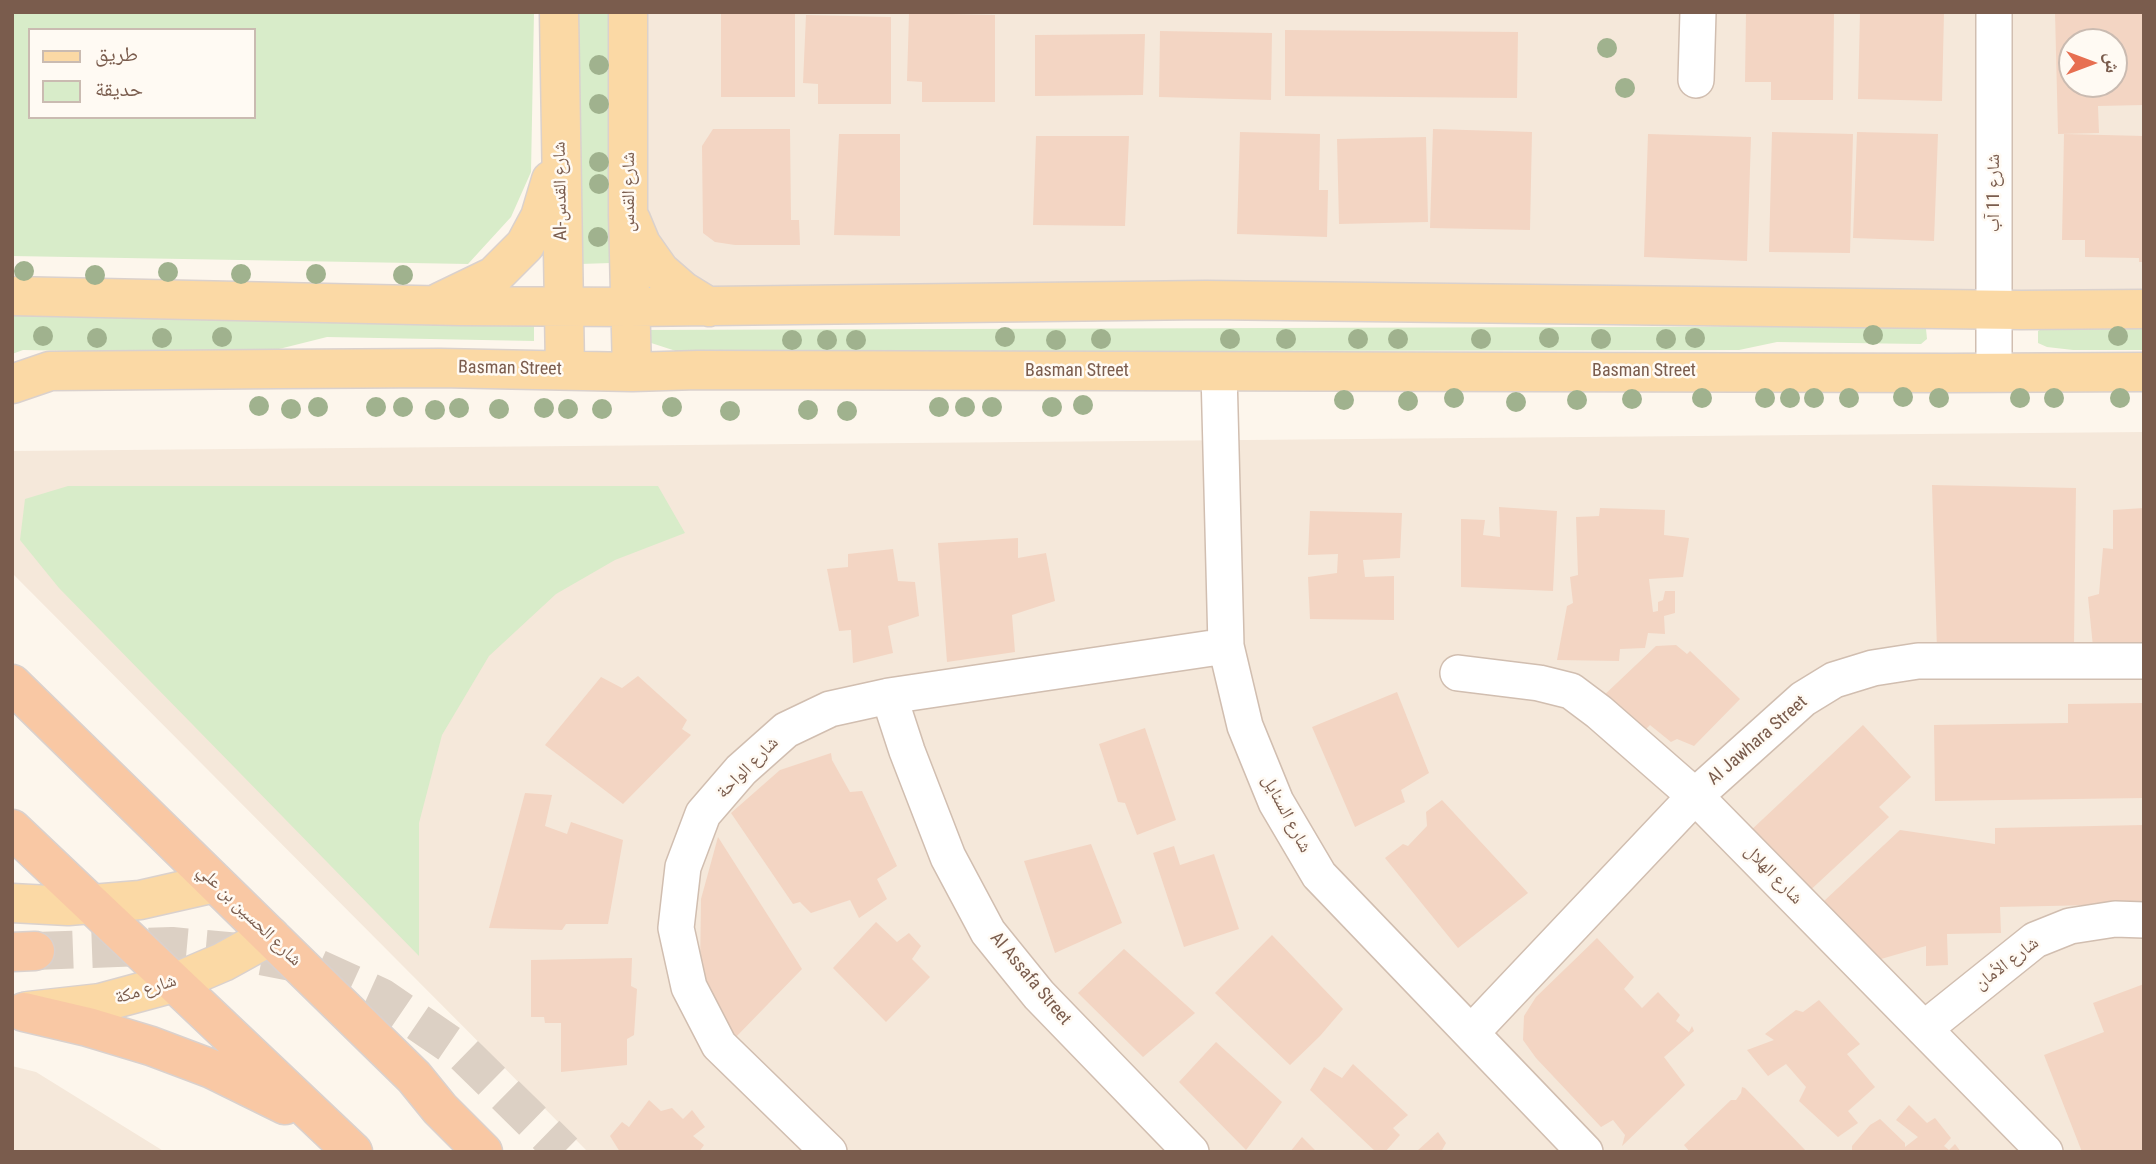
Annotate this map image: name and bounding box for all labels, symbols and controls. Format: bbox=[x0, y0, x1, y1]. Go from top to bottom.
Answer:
legend bbox=[28, 28, 256, 119]
north arrow bbox=[2058, 28, 2128, 98]
text: طريق bbox=[95, 42, 138, 66]
text: ش bbox=[2101, 53, 2124, 73]
text: حديقة bbox=[95, 77, 143, 101]
street label: Al-شارع القدس bbox=[549, 141, 573, 241]
street label: شارع القدس bbox=[618, 152, 640, 232]
street label: شارع 11 آب bbox=[1983, 154, 2005, 232]
street label: Basman Street bbox=[458, 357, 562, 381]
street label: Basman Street bbox=[1025, 360, 1129, 382]
street label: Basman Street bbox=[1592, 360, 1696, 382]
street label: Al Jawhara Street bbox=[1704, 692, 1812, 790]
street label: شارع الواحة bbox=[713, 733, 783, 803]
street label: شارع السنايل bbox=[1257, 771, 1315, 857]
street label: شارع الهلال bbox=[1739, 841, 1807, 909]
street label: شارع الحسين بن علي bbox=[192, 861, 306, 971]
street label: Al Assafa Street bbox=[985, 928, 1075, 1030]
street label: شارع الأمان bbox=[1970, 933, 2044, 995]
street label: شارع مكة bbox=[113, 970, 179, 1010]

